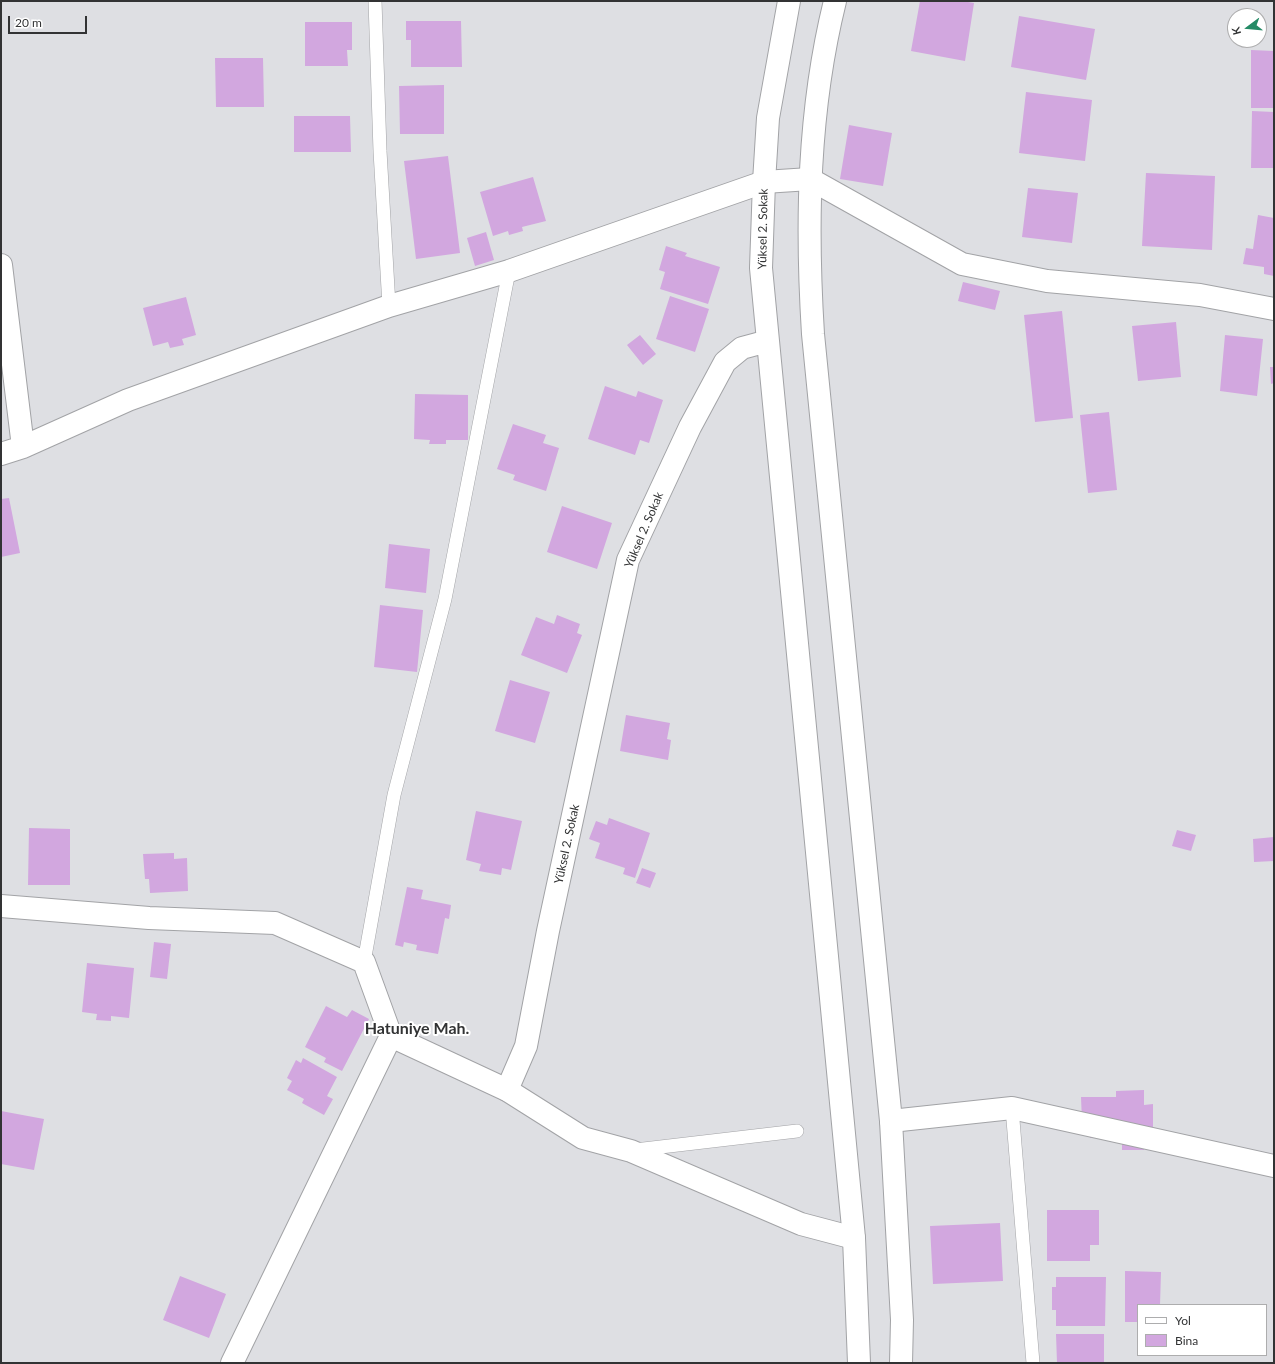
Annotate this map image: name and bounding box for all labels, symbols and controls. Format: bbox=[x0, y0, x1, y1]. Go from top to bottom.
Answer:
scale bar bbox=[10, 8, 89, 34]
north arrow bbox=[1227, 8, 1267, 48]
text: 20 m bbox=[15, 15, 42, 30]
text: K bbox=[1229, 26, 1243, 37]
street label: Yüksel 2. Sokak bbox=[755, 188, 771, 270]
street label: Yüksel 2. Sokak bbox=[622, 490, 666, 570]
street label: Yüksel 2. Sokak bbox=[552, 803, 582, 885]
district label: Hatuniye Mah. bbox=[365, 1019, 469, 1039]
legend bbox=[1137, 1304, 1267, 1356]
text: Yol bbox=[1175, 1313, 1191, 1328]
text: Bina bbox=[1175, 1333, 1198, 1348]

